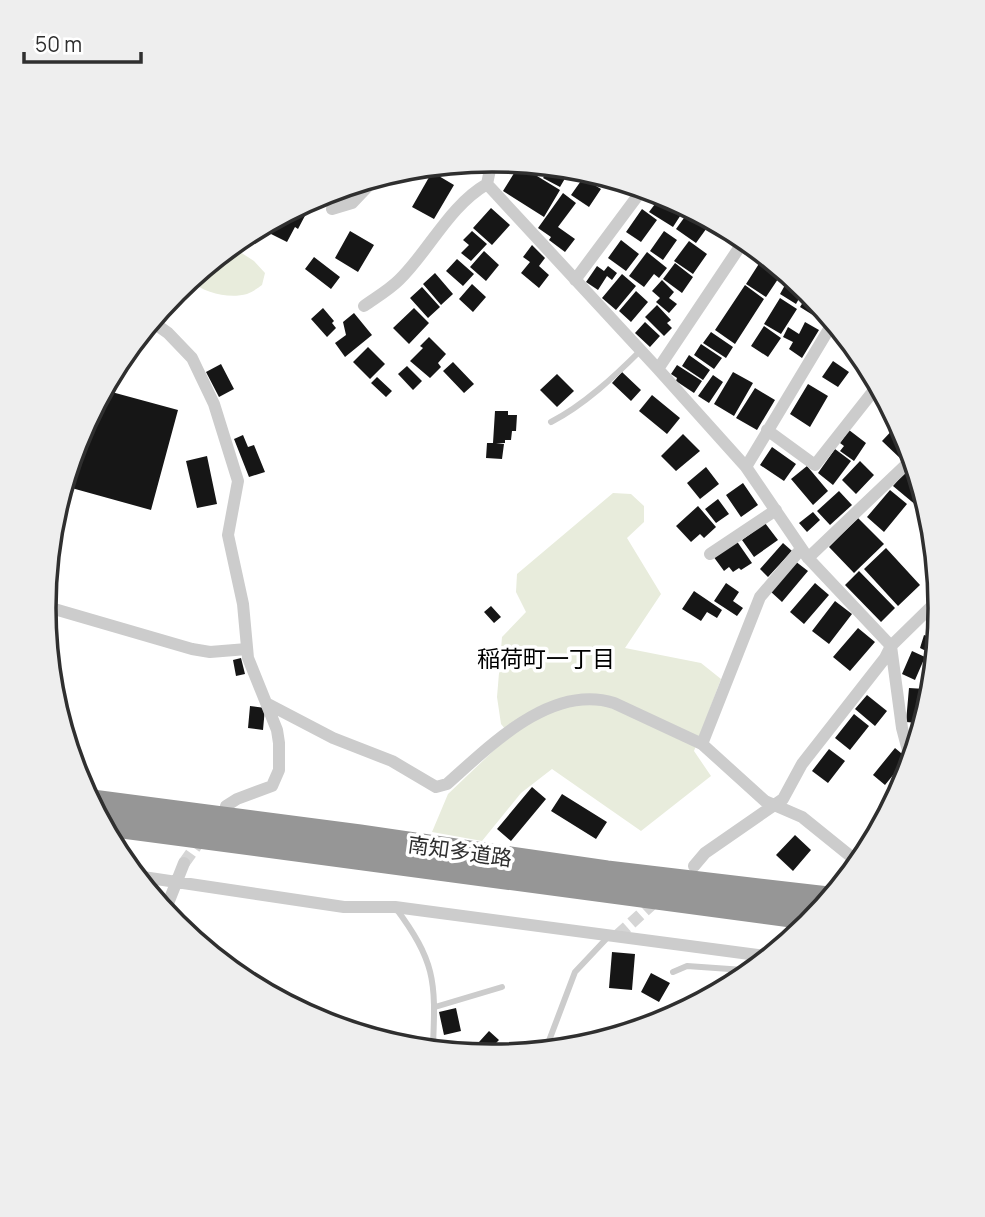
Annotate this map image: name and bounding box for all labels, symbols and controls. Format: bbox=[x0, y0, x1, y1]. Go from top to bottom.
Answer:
scale bar bbox=[24, 21, 142, 65]
text: 50 m bbox=[35, 30, 82, 58]
district label: 稲荷町一丁目 bbox=[477, 642, 615, 674]
street label: 南知多道路 bbox=[406, 830, 514, 872]

